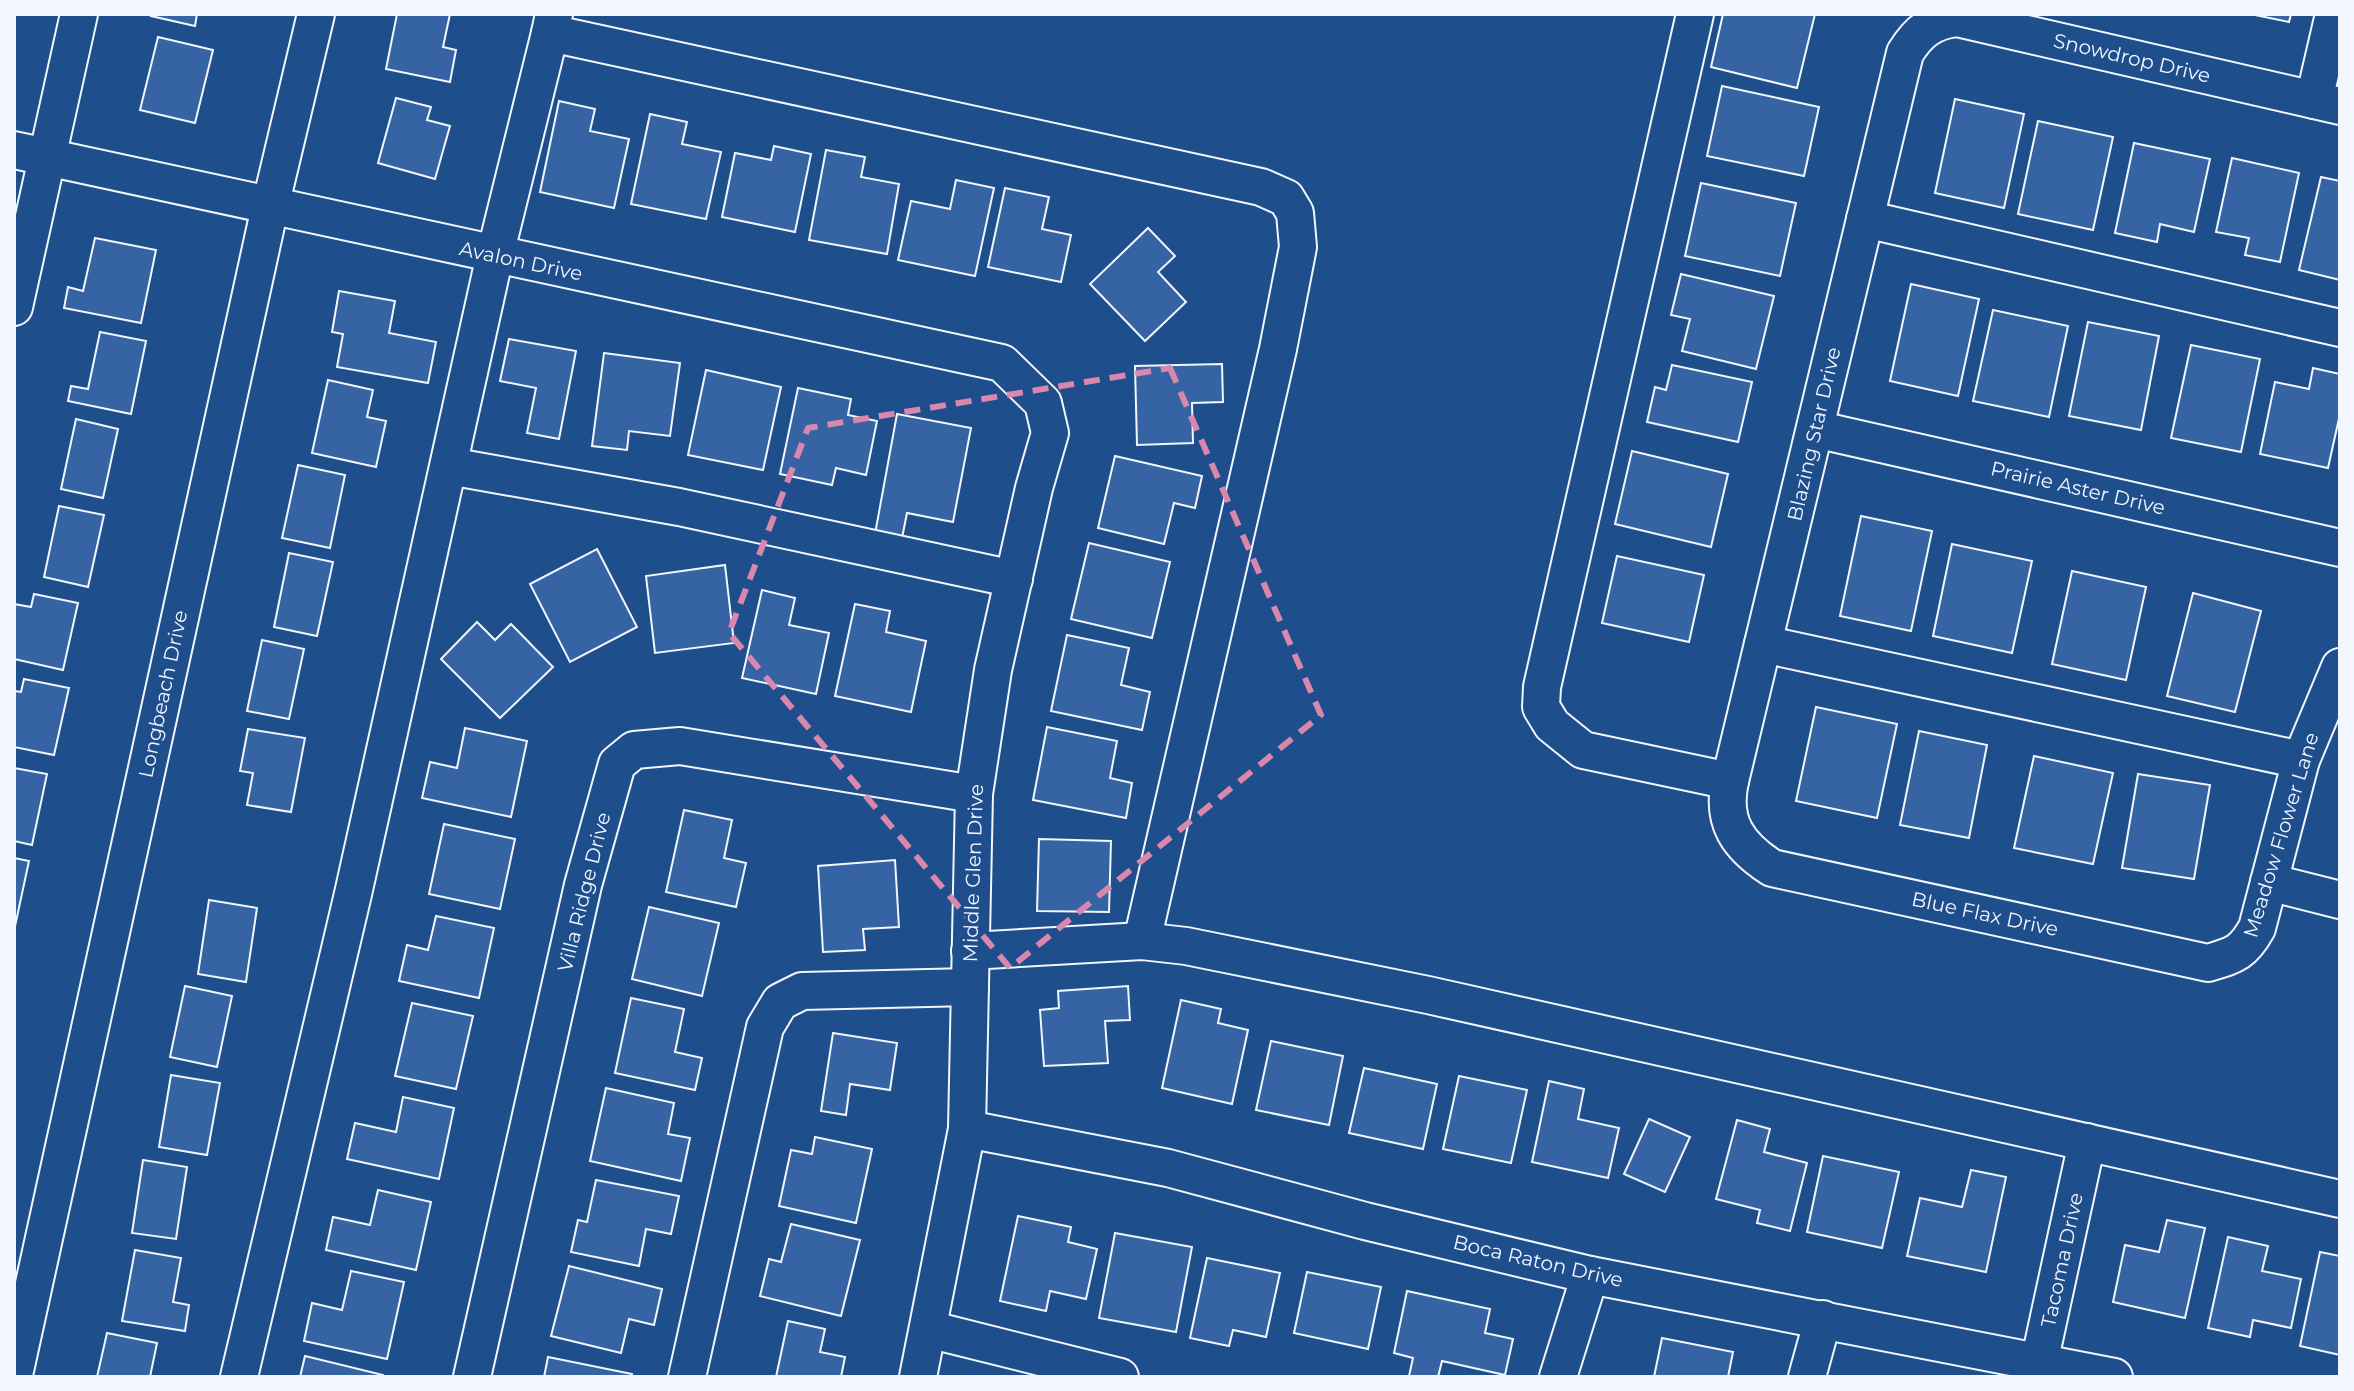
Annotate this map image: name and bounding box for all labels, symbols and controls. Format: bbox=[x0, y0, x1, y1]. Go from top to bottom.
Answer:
street label: Snowdrop Drive bbox=[2051, 28, 2213, 88]
street label: Avalon Drive bbox=[457, 236, 585, 286]
street label: Blazing Star Drive bbox=[1782, 345, 1846, 523]
street label: Prairie Aster Drive bbox=[1988, 456, 2168, 520]
street label: Longbeach Drive bbox=[134, 608, 192, 780]
street label: Meadow Flower Lane bbox=[2238, 729, 2324, 941]
street label: Middle Glen Drive bbox=[958, 783, 988, 963]
street label: Villa Ridge Drive bbox=[553, 810, 615, 974]
street label: Blue Flax Drive bbox=[1909, 887, 2061, 941]
street label: Tacoma Drive bbox=[2036, 1191, 2088, 1329]
street label: Boca Raton Drive bbox=[1451, 1230, 1625, 1292]

